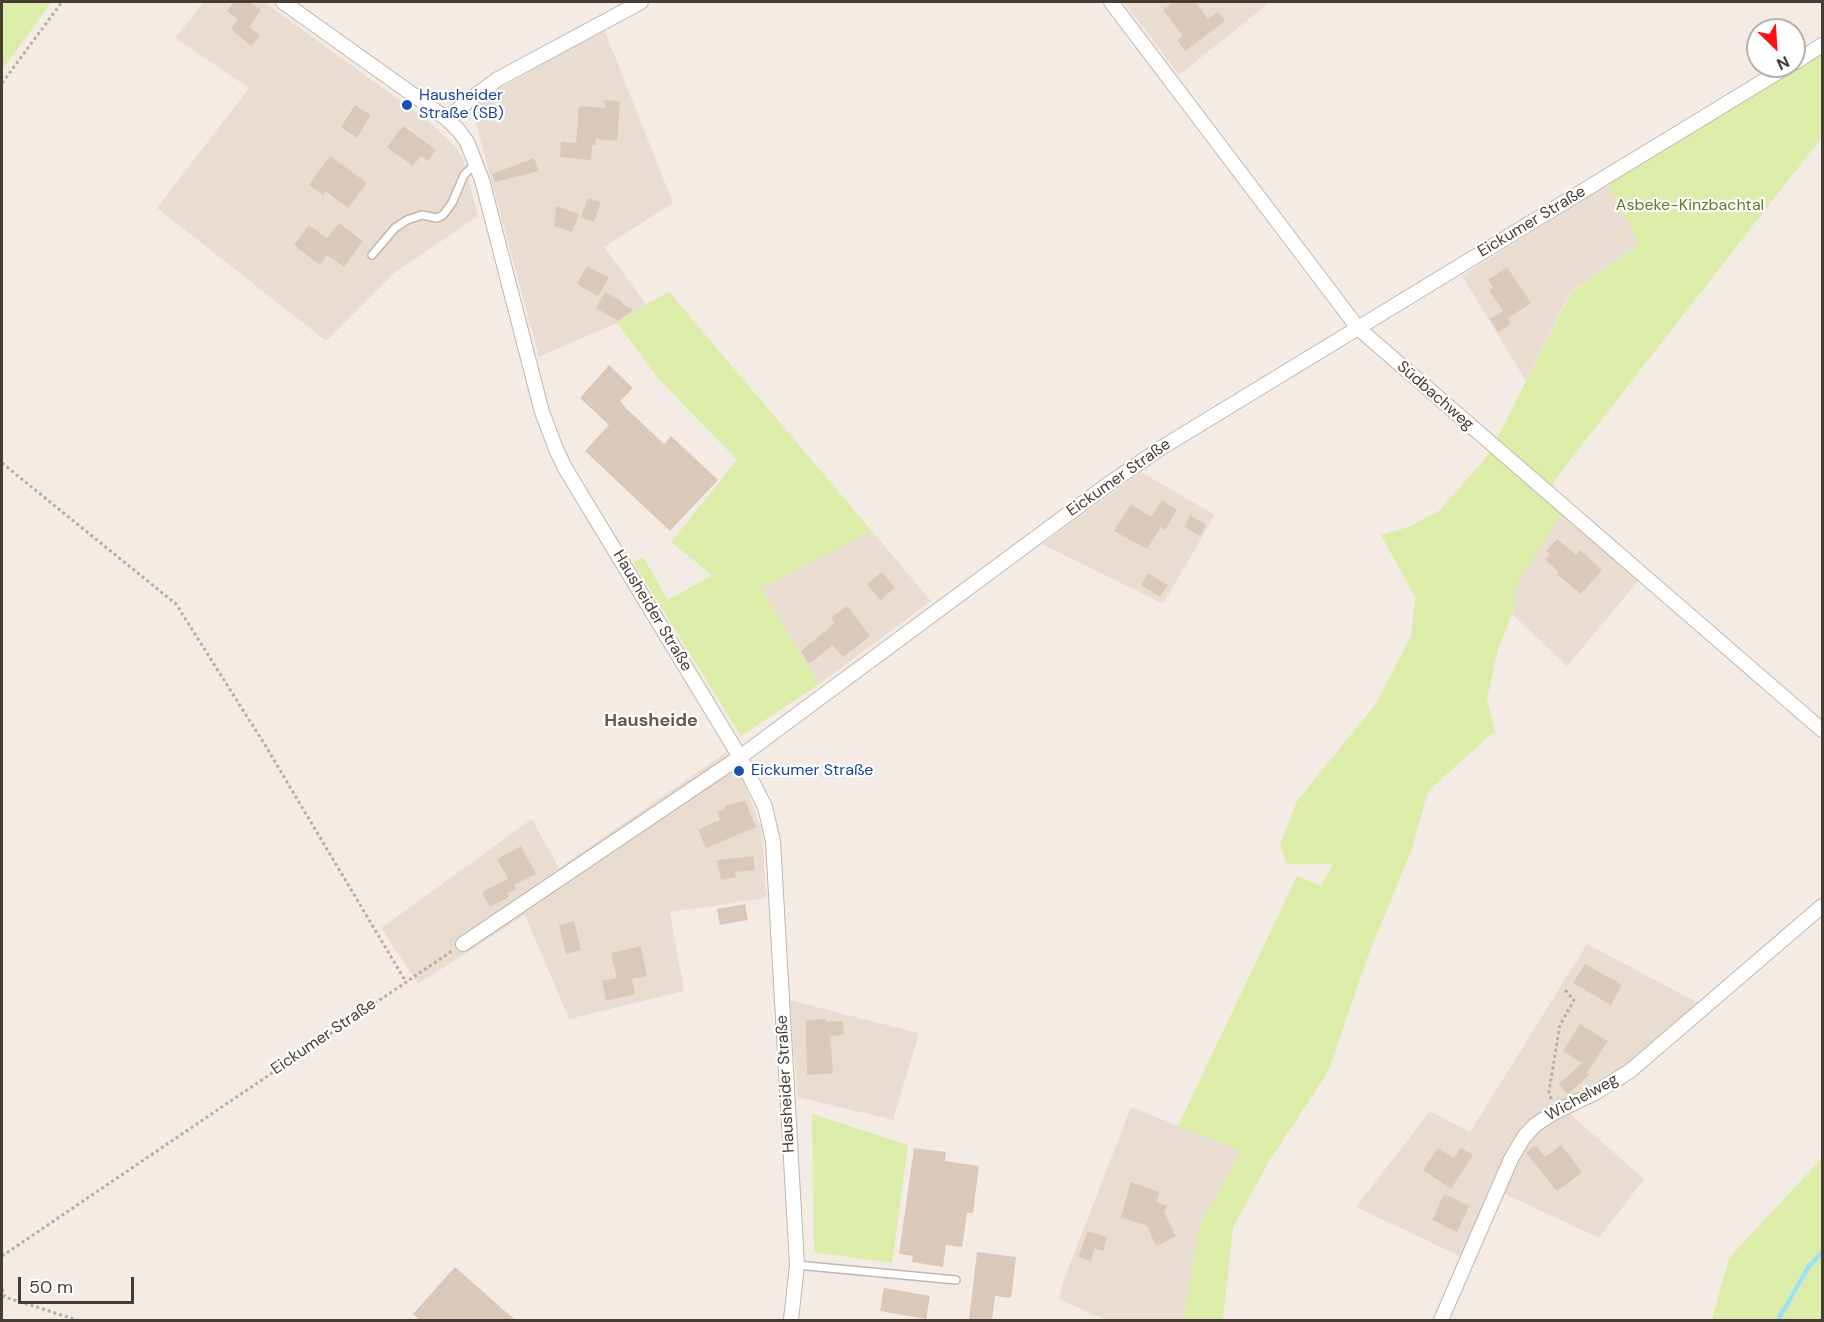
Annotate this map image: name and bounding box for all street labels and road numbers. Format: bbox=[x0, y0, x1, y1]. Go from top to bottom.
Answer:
street label: Eickumer Straße bbox=[1475, 182, 1589, 262]
street label: Südbachweg bbox=[1393, 357, 1477, 435]
street label: Eickumer Straße bbox=[1063, 435, 1175, 521]
street label: Hausheider Straße bbox=[608, 547, 696, 675]
street label: Eickumer Straße bbox=[268, 995, 380, 1079]
street label: Hausheider Straße bbox=[773, 1015, 799, 1153]
street label: Wichelweg bbox=[1542, 1070, 1622, 1126]

